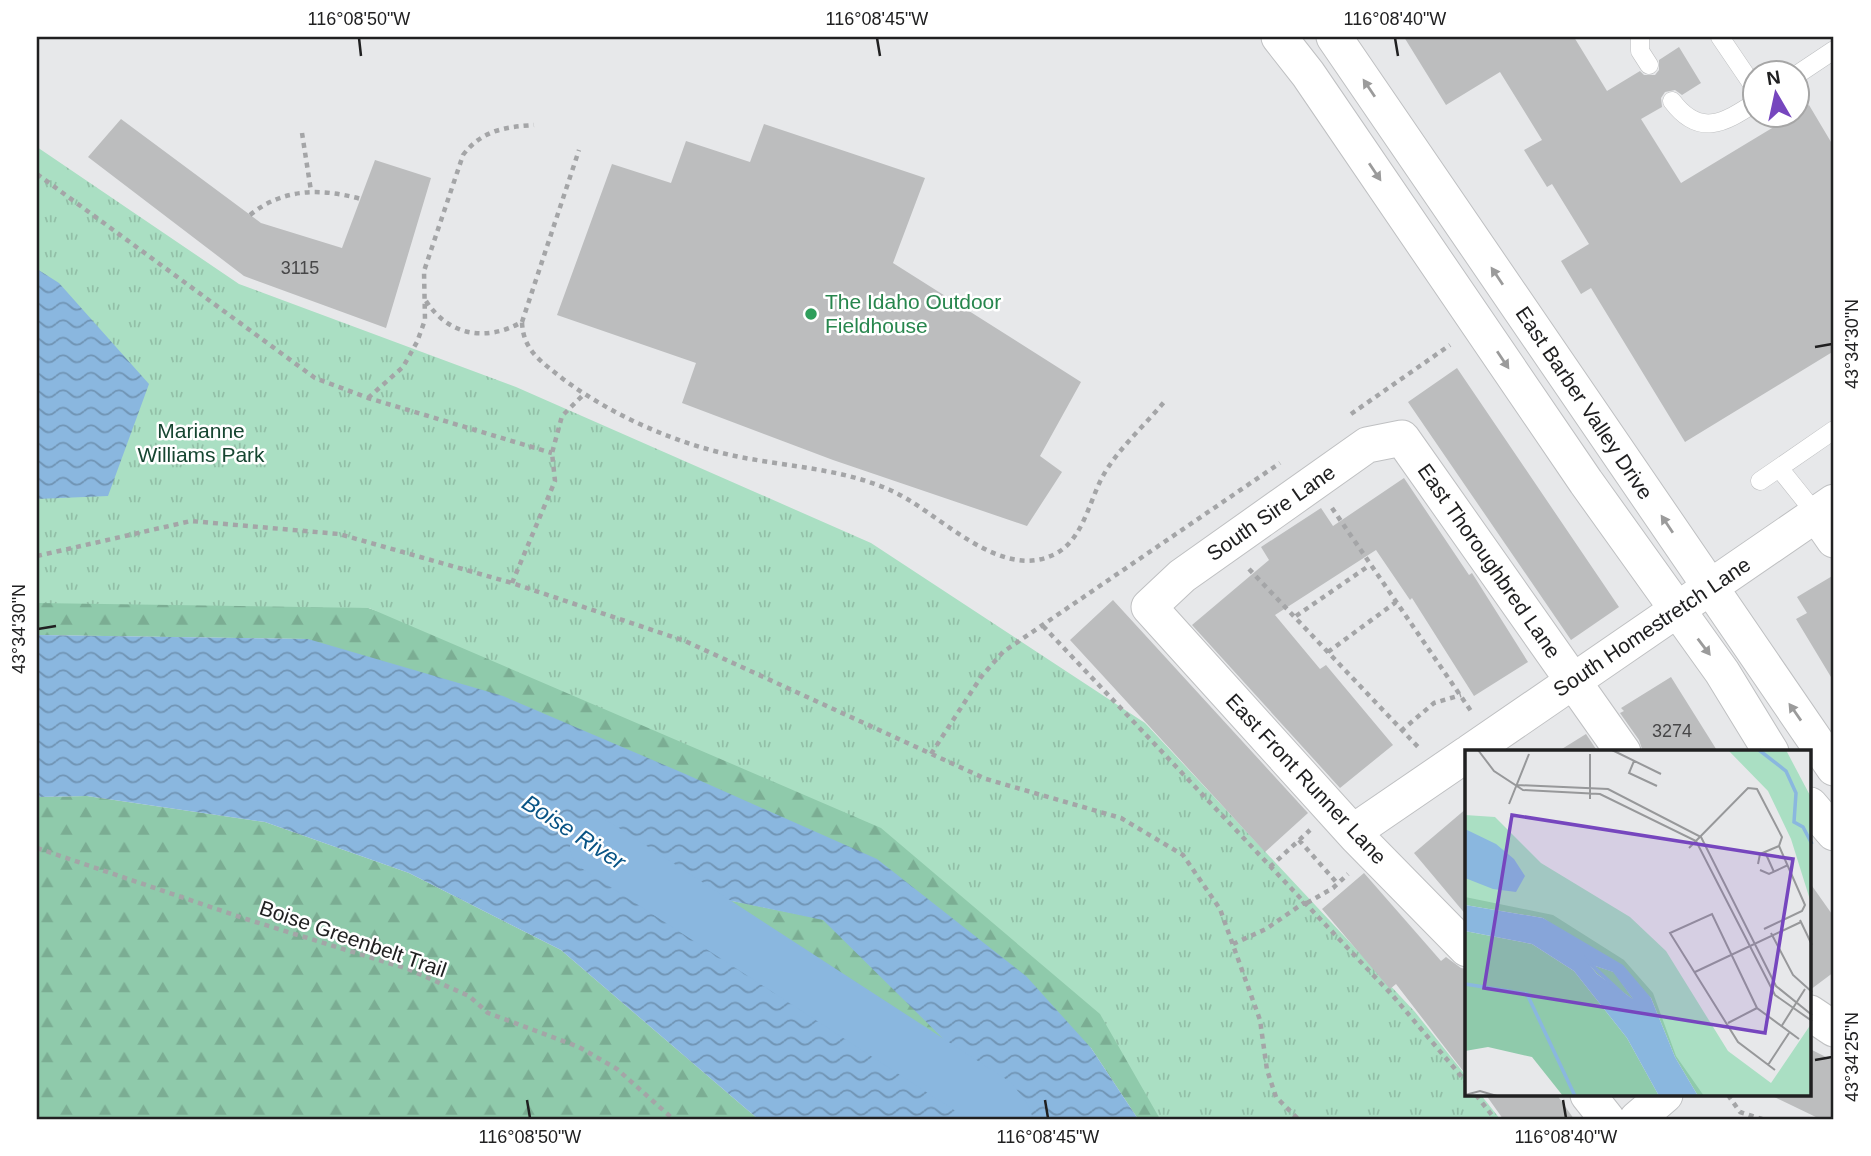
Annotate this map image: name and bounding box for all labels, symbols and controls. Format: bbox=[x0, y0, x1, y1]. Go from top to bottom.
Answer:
text: 116°08'50"W bbox=[308, 9, 410, 29]
text: 116°08'45"W bbox=[826, 9, 928, 29]
text: 116°08'40"W bbox=[1344, 9, 1446, 29]
north arrow bbox=[1742, 60, 1812, 130]
text: N bbox=[1765, 66, 1782, 89]
one-way arrow bbox=[1362, 79, 1376, 97]
one-way arrow bbox=[1368, 163, 1382, 181]
house number: 3115 bbox=[281, 258, 319, 278]
one-way arrow bbox=[1490, 267, 1504, 285]
place label: The Idaho Outdoor Fieldhouse bbox=[825, 290, 1001, 337]
text: 43°34'30"N bbox=[1842, 299, 1862, 389]
street label: East Barber Valley Drive bbox=[1511, 302, 1657, 503]
marker: The Idaho Outdoor Fieldhouse bbox=[803, 306, 819, 322]
one-way arrow bbox=[1496, 351, 1510, 369]
park label: Marianne Williams Park bbox=[137, 419, 265, 466]
street label: East Thoroughbred Lane bbox=[1413, 459, 1565, 662]
street label: South Sire Lane bbox=[1202, 460, 1339, 565]
one-way arrow bbox=[1661, 515, 1674, 534]
street label: South Homestretch Lane bbox=[1549, 552, 1754, 701]
text: 43°34'30"N bbox=[9, 584, 29, 674]
one-way arrow bbox=[1697, 638, 1711, 656]
street label: East Front Runner Lane bbox=[1222, 689, 1391, 868]
one-way arrow bbox=[1788, 703, 1802, 721]
house number: 3274 bbox=[1652, 721, 1692, 741]
inset map bbox=[1465, 750, 1812, 1096]
water label: Boise River bbox=[518, 789, 632, 876]
street label: Boise Greenbelt Trail bbox=[257, 896, 450, 981]
text: 43°34'25"N bbox=[1842, 1012, 1862, 1102]
text: 116°08'50"W bbox=[479, 1127, 581, 1147]
text: 116°08'45"W bbox=[997, 1127, 1099, 1147]
text: 116°08'40"W bbox=[1515, 1127, 1617, 1147]

